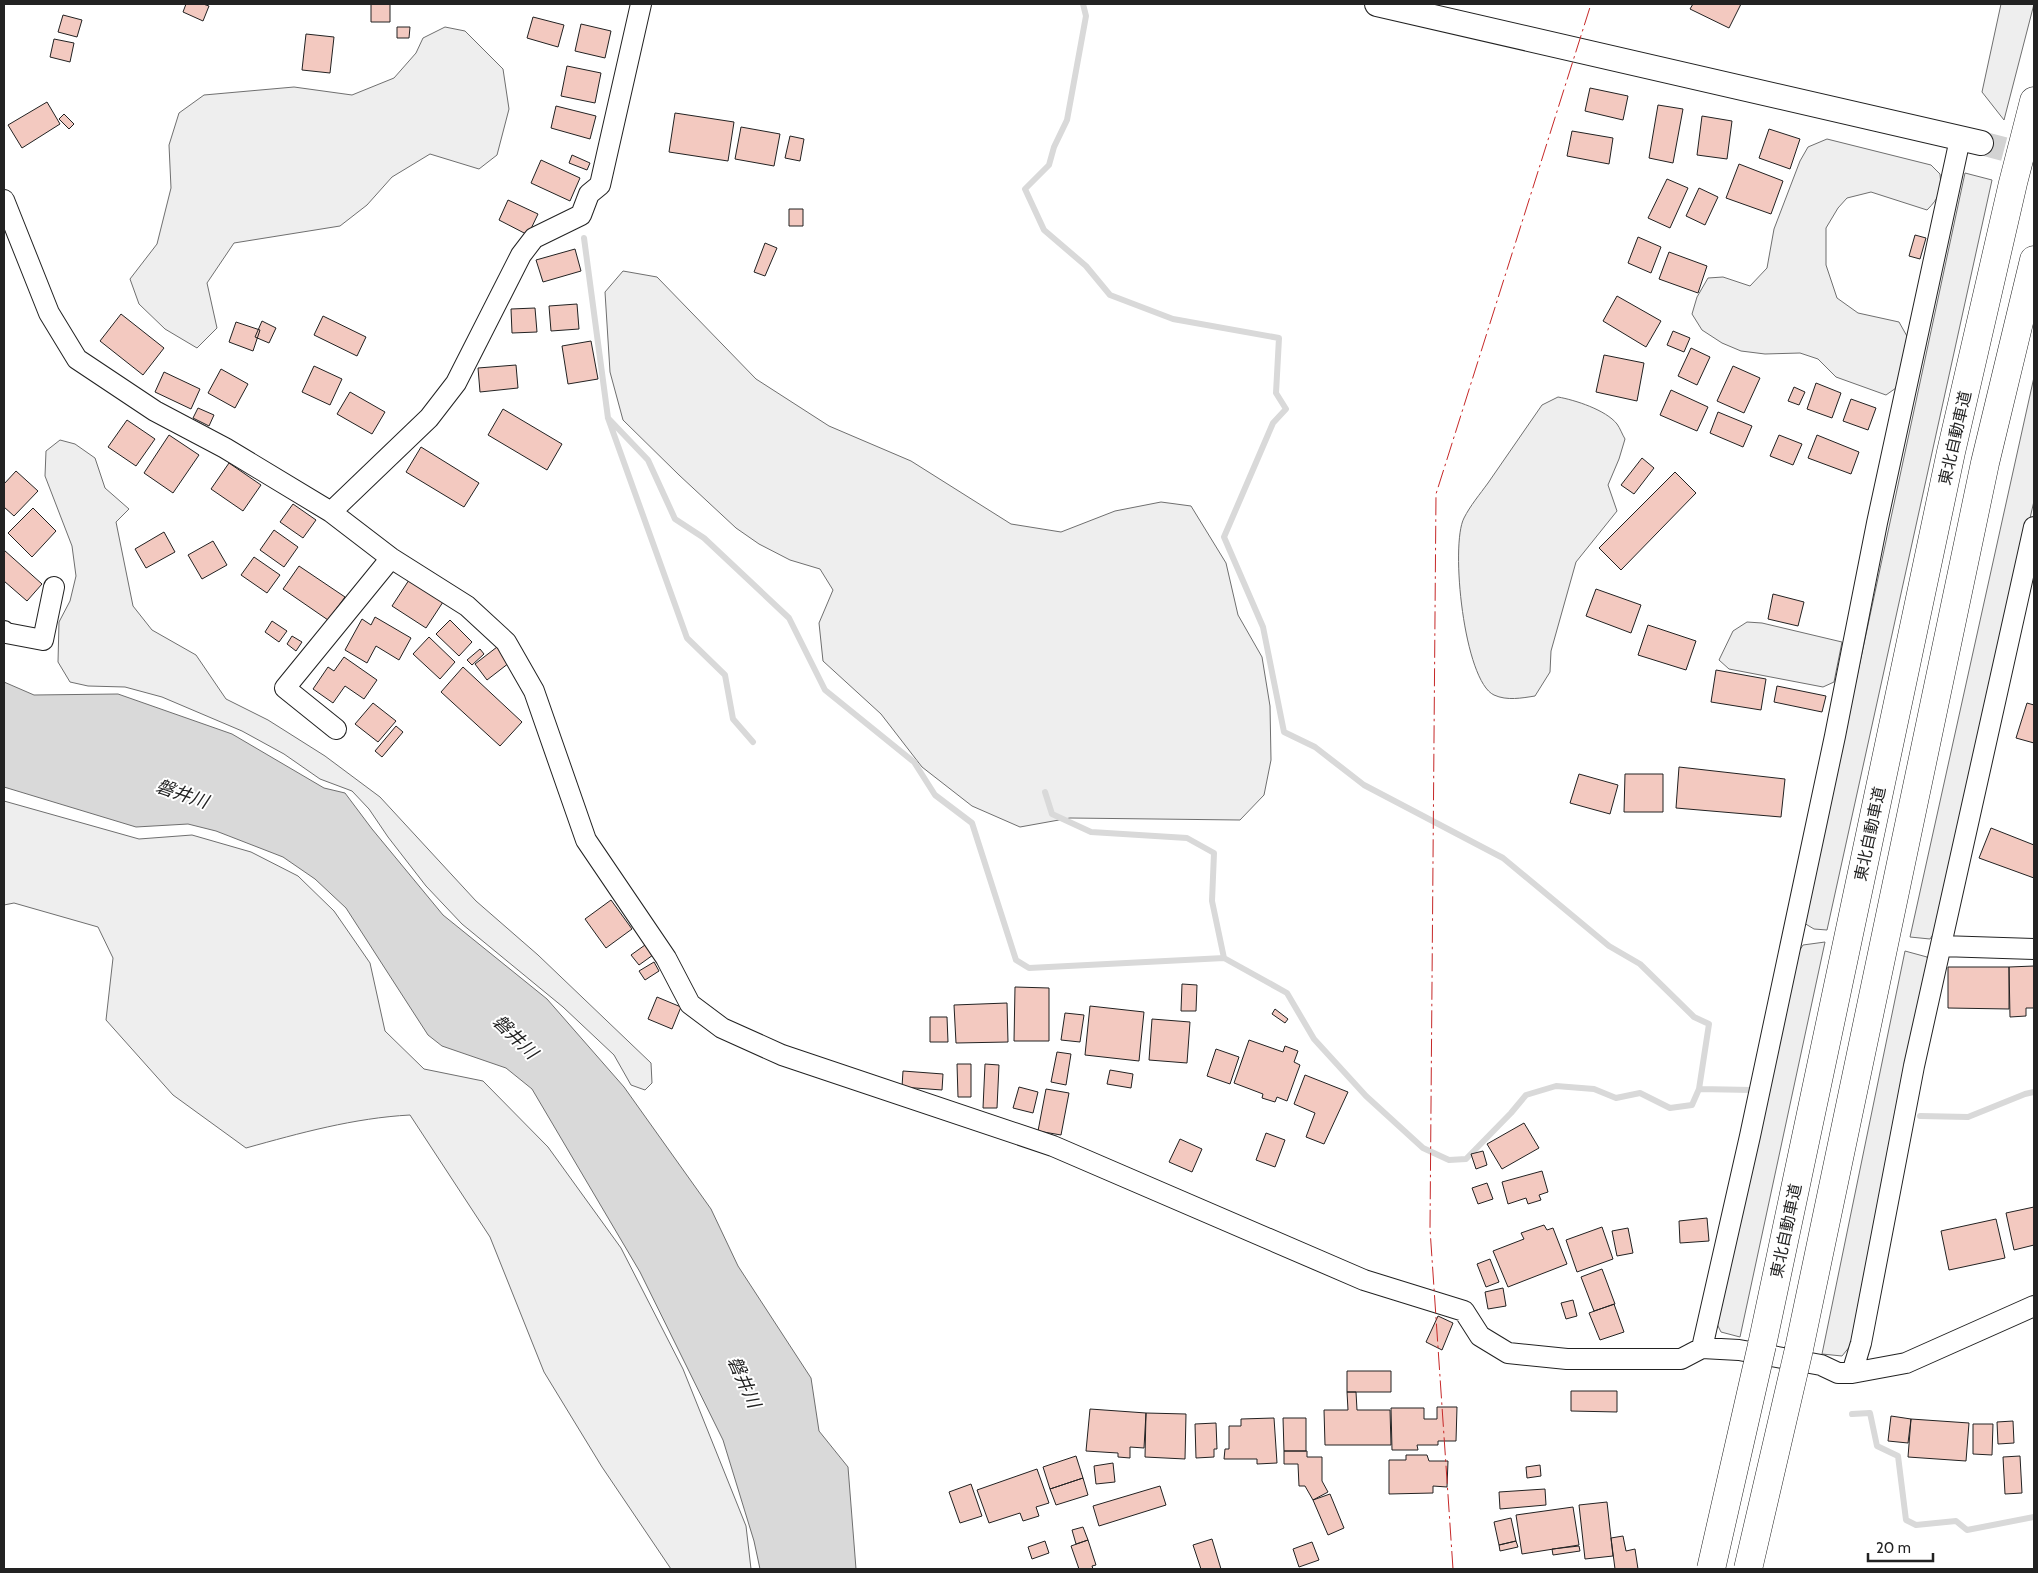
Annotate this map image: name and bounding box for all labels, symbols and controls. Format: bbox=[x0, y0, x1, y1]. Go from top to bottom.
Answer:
street label: 東北自動車道 bbox=[1935, 389, 1975, 487]
water label: 磐井川 bbox=[153, 775, 213, 814]
street label: 東北自動車道 bbox=[1851, 785, 1889, 883]
water label: 磐井川 bbox=[488, 1010, 544, 1065]
street label: 東北自動車道 bbox=[1767, 1182, 1805, 1280]
water label: 磐井川 bbox=[723, 1353, 766, 1413]
scale bar bbox=[1868, 1530, 1933, 1562]
text: 20 m bbox=[1876, 1539, 1911, 1557]

